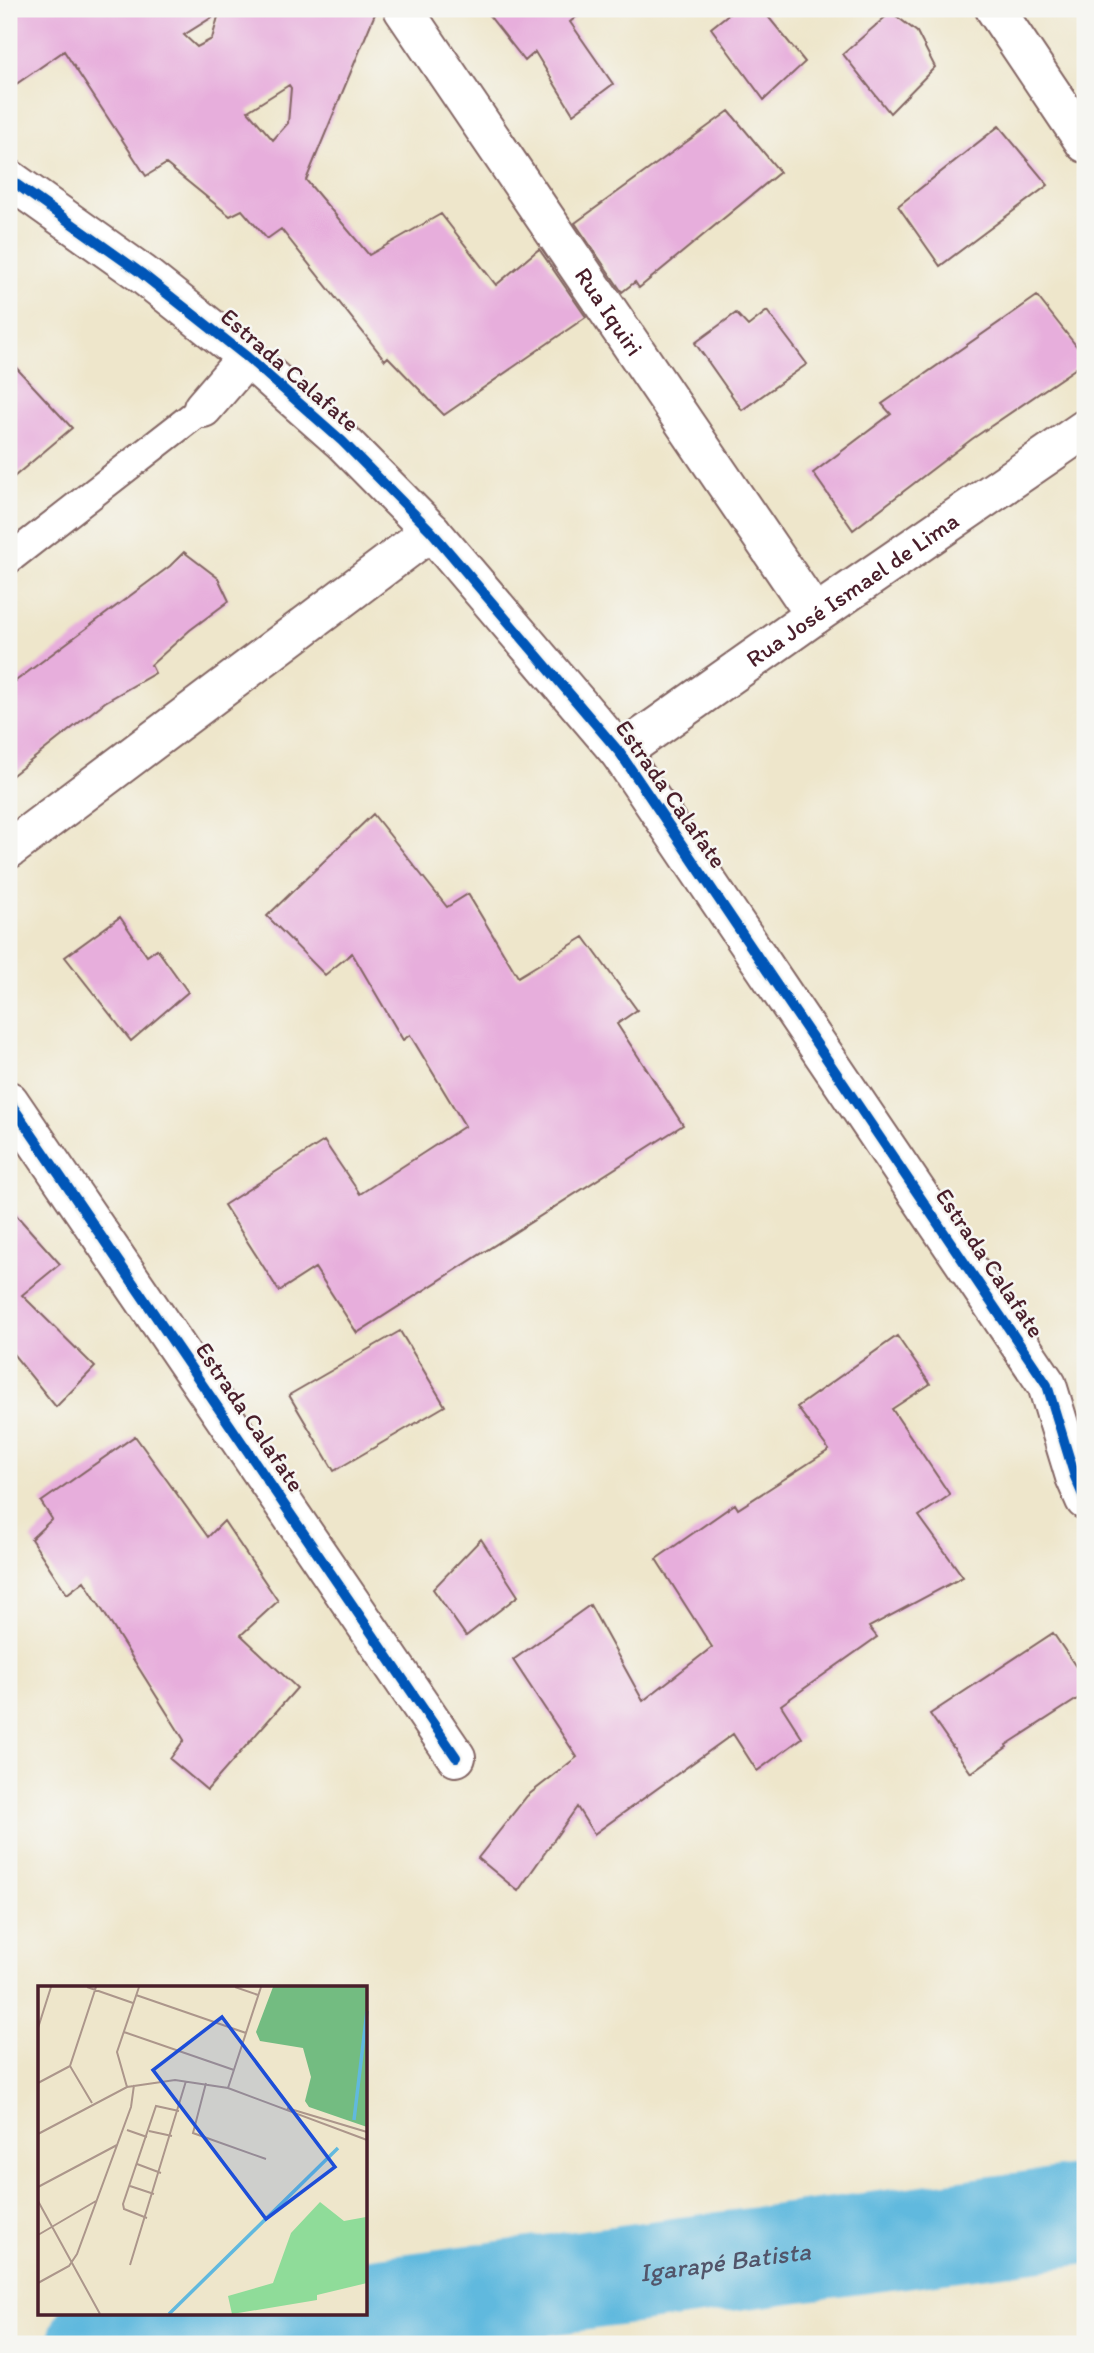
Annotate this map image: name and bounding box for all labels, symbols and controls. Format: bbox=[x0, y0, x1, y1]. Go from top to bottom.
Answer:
street label: Rua Iquiri bbox=[569, 261, 650, 361]
street label: Estrada Calafate bbox=[215, 302, 366, 438]
street label: Rua José Ismael de Lima bbox=[740, 505, 964, 673]
street label: Estrada Calafate bbox=[610, 714, 733, 873]
street label: Estrada Calafate bbox=[930, 1182, 1051, 1343]
street label: Estrada Calafate bbox=[190, 1336, 311, 1497]
inset map bbox=[38, 1986, 368, 2314]
water label: Igarapé Batista bbox=[637, 2234, 813, 2289]

